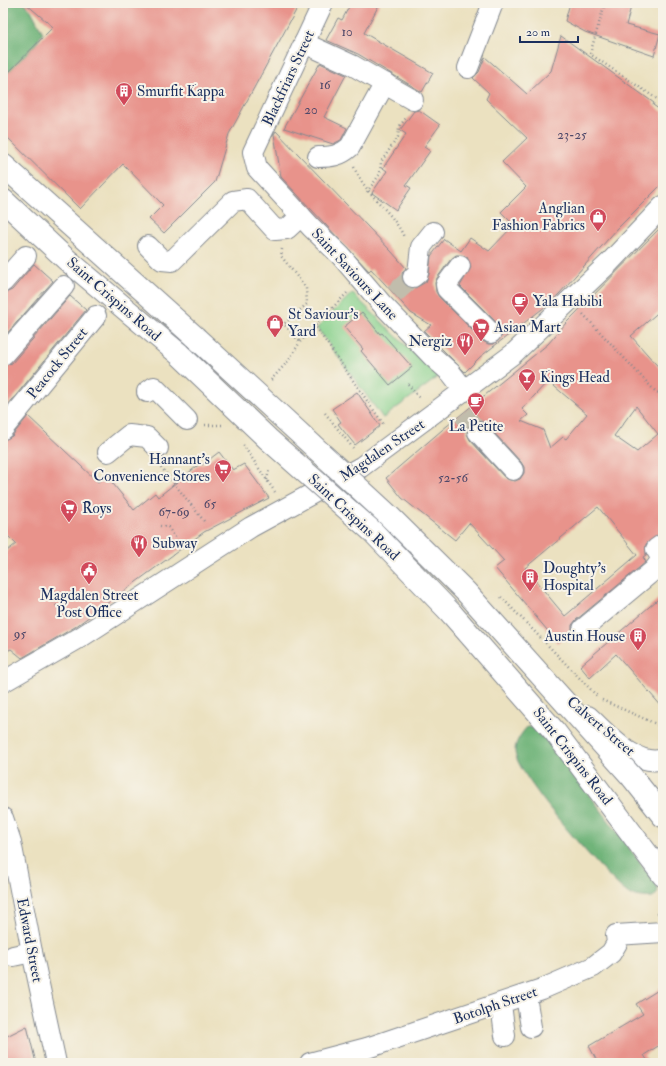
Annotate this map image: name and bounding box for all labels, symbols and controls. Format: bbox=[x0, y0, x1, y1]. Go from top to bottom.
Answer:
scale bar bbox=[520, 18, 578, 44]
house number: 10 bbox=[341, 24, 353, 40]
text: 20 m bbox=[526, 25, 551, 40]
street label: Blackfriars Street bbox=[258, 27, 319, 129]
house number: 16 bbox=[319, 77, 332, 93]
building icon: Smurfit Kappa bbox=[114, 81, 134, 106]
place label: Smurfit Kappa bbox=[137, 82, 225, 102]
house number: 20 bbox=[304, 102, 318, 118]
house number: 23-25 bbox=[557, 127, 587, 143]
place label: Anglian Fashion Fabrics bbox=[492, 199, 585, 235]
shop icon: Anglian Fashion Fabrics bbox=[588, 207, 608, 232]
street label: Saint Saviours Lane bbox=[307, 224, 402, 324]
street label: Saint Crispins Road bbox=[62, 253, 165, 347]
cafe icon: Yala Habibi bbox=[510, 291, 530, 316]
place label: Yala Habibi bbox=[533, 292, 602, 311]
place label: St Saviour's Yard bbox=[288, 305, 358, 341]
shop icon: St Saviour's Yard bbox=[265, 313, 285, 338]
supermarket icon: Asian Mart bbox=[471, 317, 491, 342]
place label: Asian Mart bbox=[493, 318, 561, 337]
street label: Peacock Street bbox=[23, 324, 92, 403]
restaurant icon: Nergiz bbox=[455, 331, 475, 356]
place label: Nergiz bbox=[408, 332, 452, 351]
bar icon: Kings Head bbox=[517, 367, 537, 392]
place label: Kings Head bbox=[540, 368, 610, 387]
cafe icon: La Petite bbox=[466, 391, 486, 416]
street label: Magdalen Street bbox=[336, 415, 429, 486]
place label: La Petite bbox=[449, 417, 503, 436]
place label: Hannant's Convenience Stores bbox=[93, 450, 210, 486]
supermarket icon: Hannant's Convenience Stores bbox=[213, 458, 233, 483]
street label: Saint Crispins Road bbox=[303, 470, 404, 566]
house number: 52-56 bbox=[438, 470, 469, 486]
house number: 65 bbox=[204, 496, 216, 512]
supermarket icon: Roys bbox=[59, 498, 79, 523]
place label: Roys bbox=[82, 499, 111, 518]
house number: 67-69 bbox=[158, 504, 190, 520]
restaurant icon: Subway bbox=[129, 533, 149, 558]
place label: Subway bbox=[152, 534, 197, 553]
place label: Doughty's Hospital bbox=[543, 559, 606, 596]
public building icon: Magdalen Street Post Office bbox=[79, 560, 99, 585]
building icon: Doughty's Hospital bbox=[520, 567, 540, 592]
place label: Magdalen Street Post Office bbox=[40, 586, 138, 622]
house number: 95 bbox=[13, 626, 26, 642]
building icon: Austin House bbox=[628, 626, 648, 651]
place label: Austin House bbox=[543, 627, 625, 646]
street label: Calvert Street bbox=[563, 692, 639, 760]
street label: Saint Crispins Road bbox=[528, 704, 617, 810]
street label: Edward Street bbox=[12, 896, 47, 984]
street label: Botolph Street bbox=[451, 982, 540, 1030]

